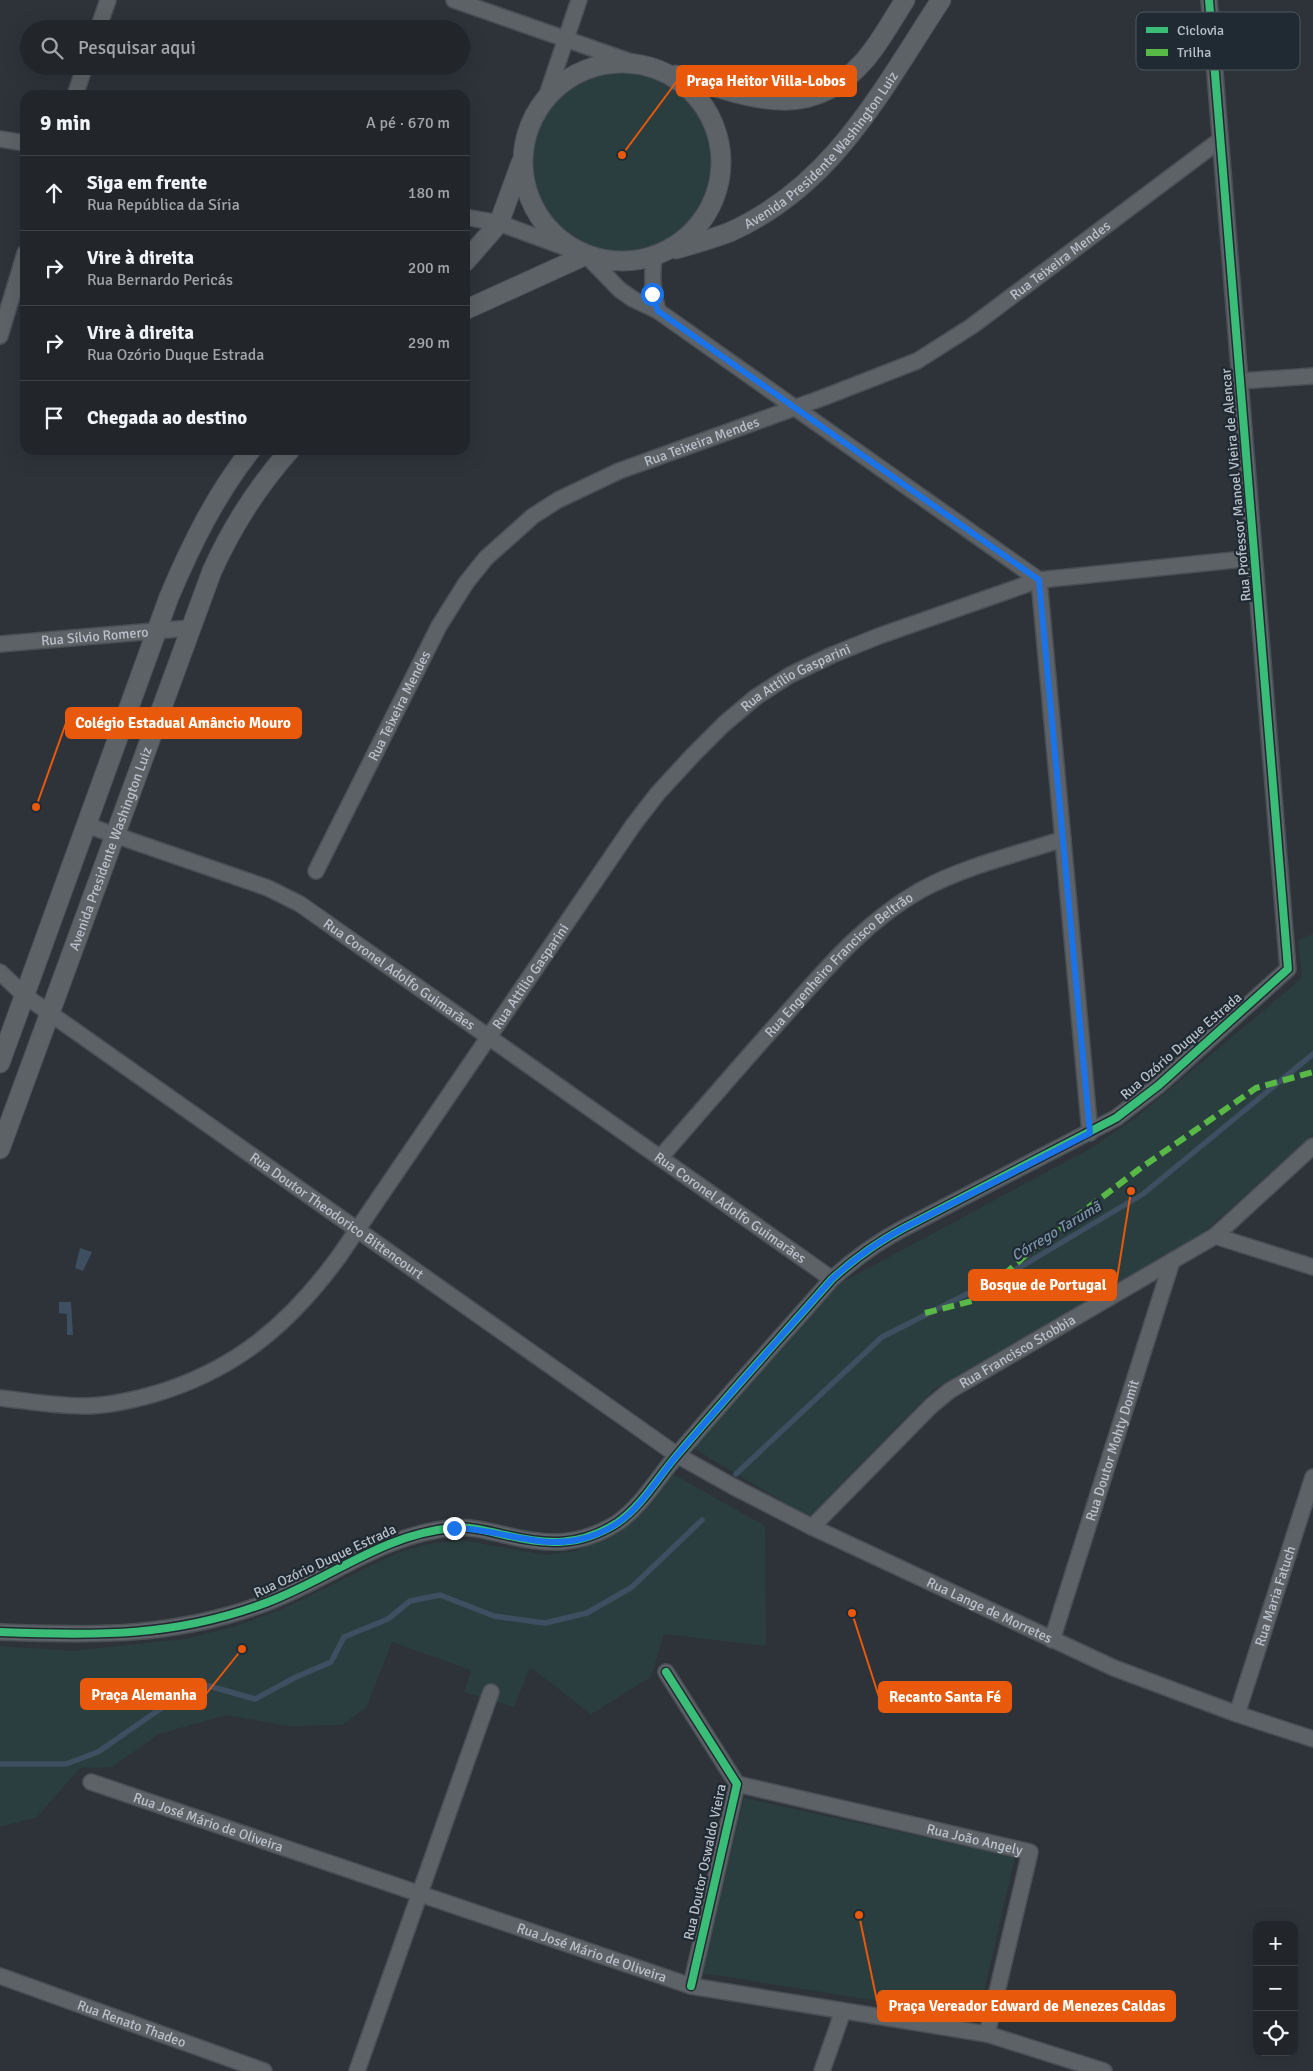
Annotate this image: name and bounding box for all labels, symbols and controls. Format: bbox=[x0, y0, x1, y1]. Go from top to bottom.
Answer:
legend bbox=[1136, 12, 1300, 70]
search box bbox=[20, 20, 470, 75]
text: Ciclovia bbox=[1177, 22, 1224, 39]
icon: search bbox=[38, 34, 66, 62]
text: Pesquisar aqui bbox=[78, 36, 196, 60]
text: Trilha bbox=[1177, 44, 1211, 61]
callout: Praça Heitor Villa-Lobos bbox=[677, 66, 856, 96]
street label: Avenida Presidente Washington Luiz bbox=[741, 68, 901, 232]
text: Praça Heitor Villa-Lobos bbox=[686, 72, 846, 90]
text: 9 min bbox=[40, 110, 91, 136]
text: A pé · 670 m bbox=[366, 113, 450, 133]
text: Siga em frente bbox=[87, 171, 207, 195]
icon: ahead bbox=[40, 179, 68, 207]
text: 180 m bbox=[408, 183, 450, 203]
text: Rua República da Síria bbox=[87, 195, 240, 215]
street label: Rua Teixeira Mendes bbox=[1006, 217, 1114, 303]
text: Vire à direita bbox=[87, 246, 194, 270]
icon: right bbox=[40, 254, 68, 282]
text: 200 m bbox=[408, 258, 450, 278]
text: Rua Bernardo Pericás bbox=[87, 270, 233, 290]
route start bbox=[641, 283, 664, 306]
text: Vire à direita bbox=[87, 321, 194, 345]
icon: right bbox=[40, 329, 68, 357]
text: 290 m bbox=[408, 333, 450, 353]
text: Rua Ozório Duque Estrada bbox=[87, 345, 264, 365]
street label: Rua Professor Manoel Vieira de Alencar bbox=[1217, 367, 1255, 602]
icon: arrive bbox=[40, 404, 68, 432]
text: Chegada ao destino bbox=[87, 406, 247, 430]
street label: Rua Teixeira Mendes bbox=[642, 413, 762, 470]
street label: Rua Sílvio Romero bbox=[40, 623, 149, 649]
street label: Rua Attílio Gasparini bbox=[737, 640, 853, 715]
street label: Rua Teixeira Mendes bbox=[364, 648, 434, 764]
callout: Colégio Estadual Amâncio Mouro bbox=[66, 708, 301, 738]
text: Colégio Estadual Amâncio Mouro bbox=[75, 714, 291, 732]
street label: Avenida Presidente Washington Luiz bbox=[65, 744, 155, 953]
street label: Rua Engenheiro Francisco Beltrão bbox=[761, 888, 916, 1041]
street label: Rua Coronel Adolfo Guimarães bbox=[320, 915, 479, 1033]
street label: Rua Attílio Gasparini bbox=[488, 920, 572, 1032]
street label: Rua Ozório Duque Estrada bbox=[1117, 989, 1245, 1103]
street label: Rua Doutor Theodorico Bittencourt bbox=[247, 1148, 427, 1282]
street label: Rua Coronel Adolfo Guimarães bbox=[651, 1148, 810, 1267]
water label: Córrego Tarumã bbox=[1008, 1197, 1105, 1265]
callout: Bosque de Portugal bbox=[969, 1270, 1116, 1300]
text: Bosque de Portugal bbox=[980, 1276, 1107, 1294]
street label: Rua Francisco Stobbia bbox=[956, 1311, 1078, 1392]
street label: Rua Doutor Mohty Domit bbox=[1082, 1377, 1142, 1523]
route end bbox=[443, 1517, 466, 1540]
street label: Rua Ozório Duque Estrada bbox=[251, 1520, 399, 1602]
street label: Rua Maria Fatuch bbox=[1251, 1544, 1299, 1648]
street label: Rua Lange de Morretes bbox=[924, 1573, 1055, 1646]
callout: Praça Alemanha bbox=[81, 1679, 206, 1709]
callout: Recanto Santa Fé bbox=[879, 1682, 1011, 1712]
text: Praça Alemanha bbox=[91, 1686, 197, 1704]
text: Recanto Santa Fé bbox=[889, 1688, 1001, 1706]
street label: Rua Doutor Oswaldo Vieira bbox=[680, 1782, 730, 1942]
street label: Rua José Mário de Oliveira bbox=[131, 1789, 286, 1855]
street label: Rua João Angely bbox=[925, 1820, 1025, 1859]
street label: Rua José Mário de Oliveira bbox=[515, 1919, 669, 1986]
map controls bbox=[1253, 1921, 1298, 2056]
button: + bbox=[1253, 1921, 1298, 1966]
button: − bbox=[1253, 1966, 1298, 2011]
callout: Praça Vereador Edward de Menezes Caldas bbox=[878, 1991, 1175, 2021]
street label: Rua Renato Thadeo bbox=[75, 1996, 188, 2051]
text: Praça Vereador Edward de Menezes Caldas bbox=[889, 1997, 1166, 2015]
button: locate bbox=[1253, 2011, 1298, 2056]

